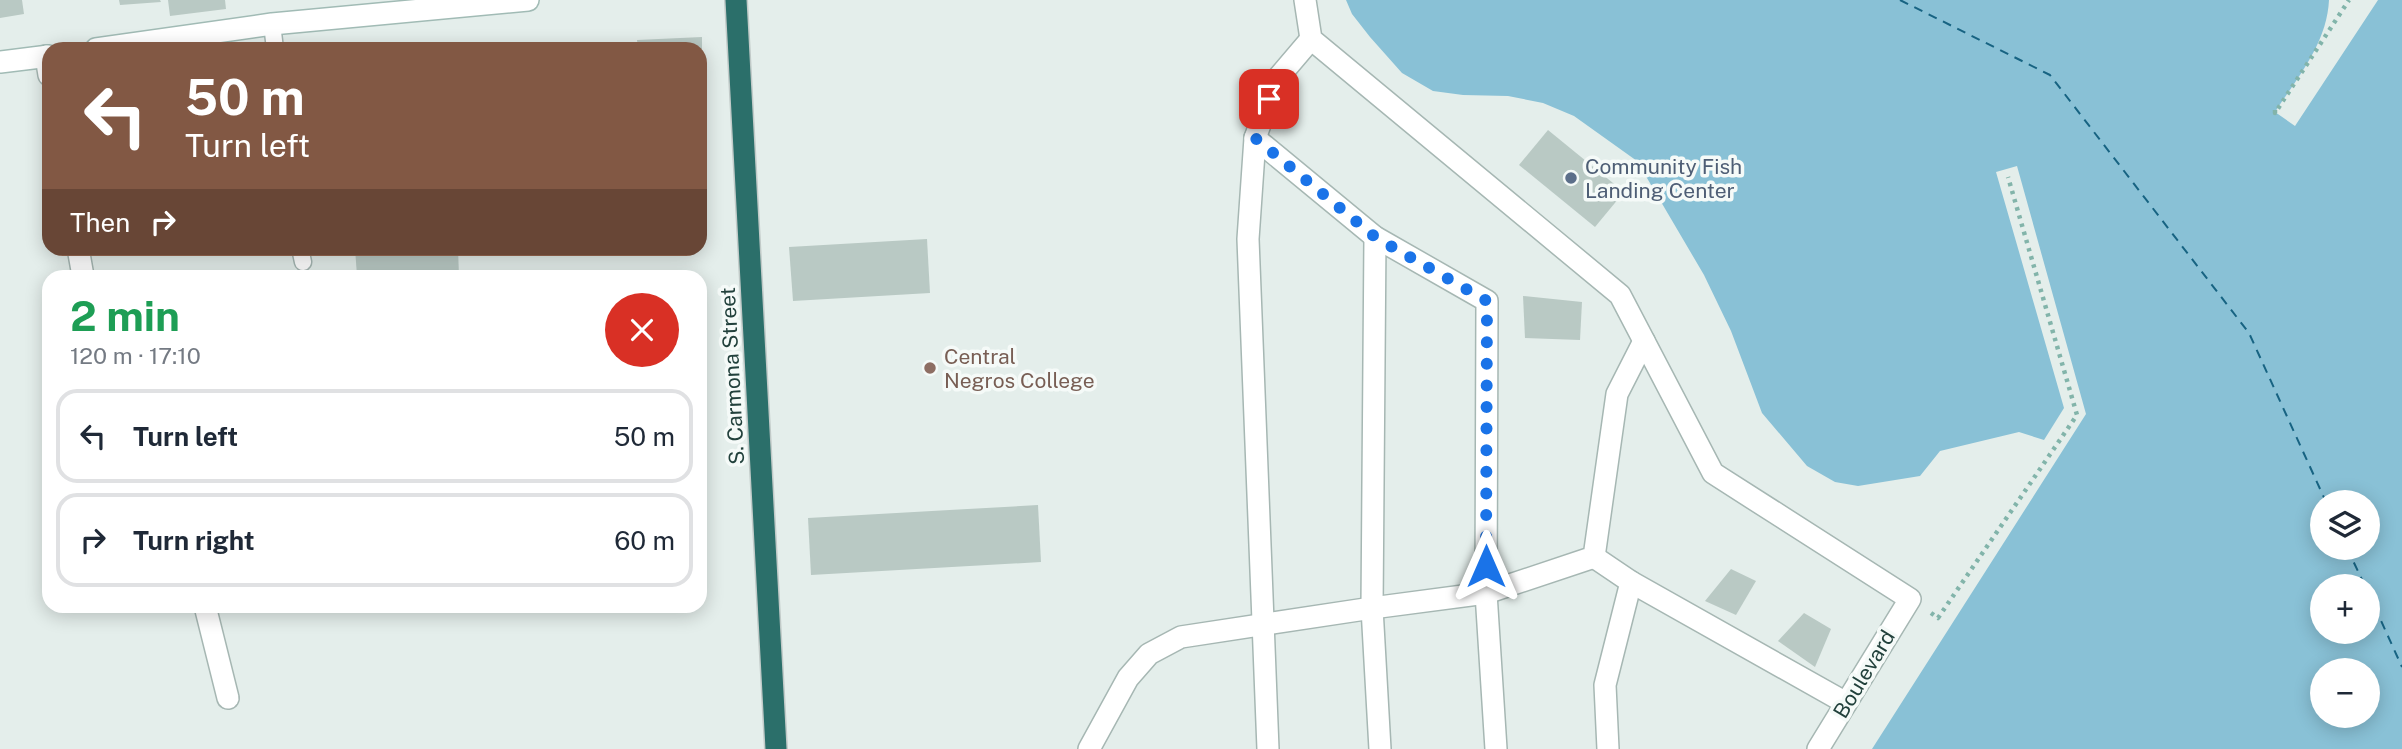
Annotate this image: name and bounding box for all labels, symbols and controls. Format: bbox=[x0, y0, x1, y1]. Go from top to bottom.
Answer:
text: 50 m bbox=[185, 68, 305, 126]
pin bbox=[1239, 69, 1299, 129]
icon: left bbox=[70, 70, 161, 161]
icon: arrive bbox=[1250, 80, 1288, 118]
text: Turn left bbox=[185, 127, 310, 164]
place label: Community Fish Landing Center bbox=[1585, 154, 1742, 203]
marker: Community Fish Landing Center bbox=[1563, 170, 1579, 186]
icon: right bbox=[144, 203, 182, 241]
text: Then bbox=[70, 207, 130, 238]
street label: S. Carmona Street bbox=[715, 287, 749, 465]
text: 2 min bbox=[70, 291, 180, 340]
button: close bbox=[605, 293, 679, 367]
text: 120 m · 17:10 bbox=[70, 342, 201, 369]
place label: Central Negros College bbox=[944, 344, 1095, 393]
marker: Central Negros College bbox=[922, 360, 938, 376]
icon: left bbox=[74, 417, 112, 455]
text: Turn left bbox=[133, 421, 238, 452]
text: 50 m bbox=[614, 421, 675, 452]
map controls bbox=[2310, 490, 2380, 728]
button: layers bbox=[2310, 490, 2380, 560]
icon: right bbox=[74, 521, 112, 559]
text: Turn right bbox=[133, 525, 255, 556]
text: 60 m bbox=[614, 525, 675, 556]
position arrow bbox=[1449, 529, 1523, 603]
button: + bbox=[2310, 574, 2380, 644]
street label: Boulevard bbox=[1828, 625, 1900, 723]
button: − bbox=[2310, 658, 2380, 728]

